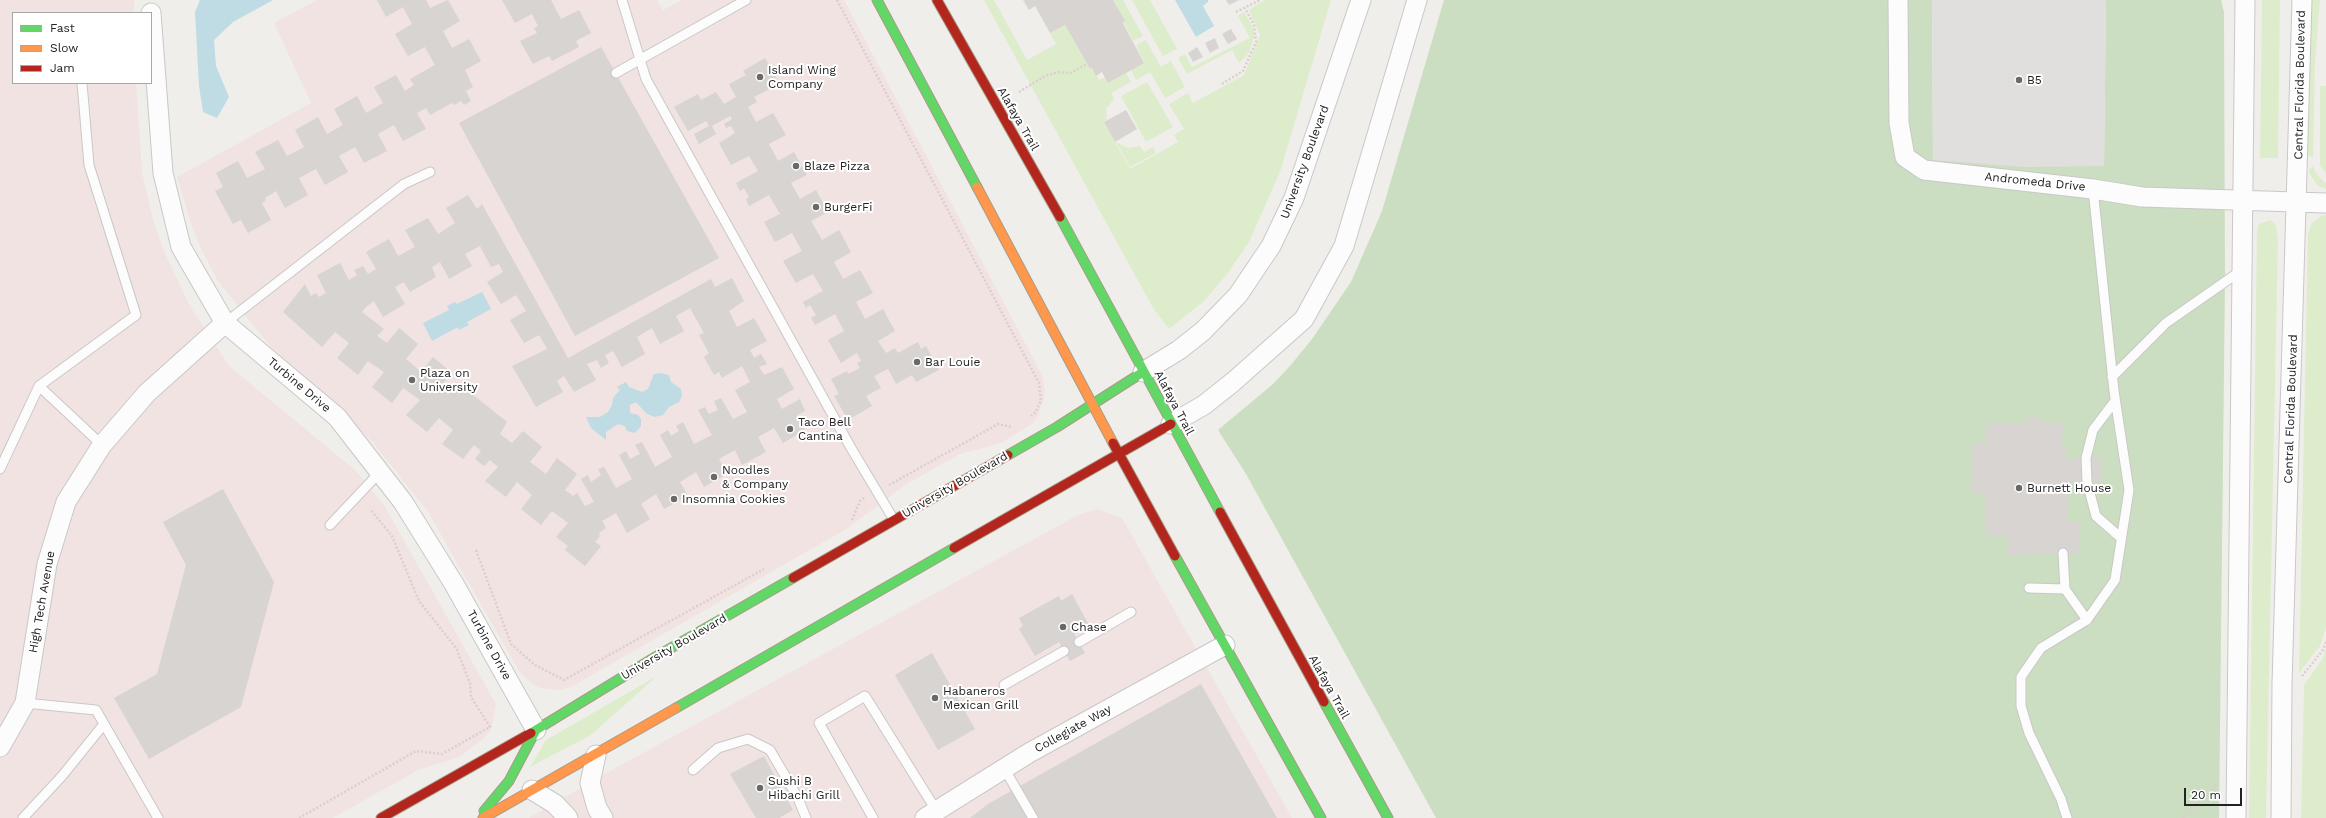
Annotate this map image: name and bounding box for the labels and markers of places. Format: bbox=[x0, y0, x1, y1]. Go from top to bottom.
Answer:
place label: Island Wing Company bbox=[768, 63, 836, 91]
marker: Island Wing Company bbox=[755, 72, 765, 82]
place label: B5 bbox=[2027, 73, 2042, 87]
marker: B5 bbox=[2014, 75, 2024, 85]
place label: Blaze Pizza bbox=[804, 159, 870, 173]
marker: Blaze Pizza bbox=[791, 161, 801, 171]
place label: BurgerFi bbox=[824, 200, 872, 214]
marker: BurgerFi bbox=[811, 202, 821, 212]
place label: Bar Louie bbox=[925, 355, 980, 369]
marker: Bar Louie bbox=[912, 357, 922, 367]
place label: Plaza on University bbox=[420, 366, 478, 394]
marker: Plaza on University bbox=[407, 375, 417, 385]
place label: Taco Bell Cantina bbox=[798, 415, 851, 443]
marker: Taco Bell Cantina bbox=[785, 424, 795, 434]
place label: Noodles & Company bbox=[722, 463, 788, 491]
marker: Noodles & Company bbox=[709, 472, 719, 482]
place label: Burnett House bbox=[2027, 481, 2111, 495]
marker: Burnett House bbox=[2014, 483, 2024, 493]
place label: Insomnia Cookies bbox=[682, 492, 785, 506]
marker: Insomnia Cookies bbox=[669, 494, 679, 504]
place label: Chase bbox=[1071, 620, 1107, 634]
marker: Chase bbox=[1058, 622, 1068, 632]
place label: Habaneros Mexican Grill bbox=[943, 684, 1019, 712]
marker: Habaneros Mexican Grill bbox=[930, 693, 940, 703]
place label: Sushi B Hibachi Grill bbox=[768, 774, 840, 802]
marker: Sushi B Hibachi Grill bbox=[755, 783, 765, 793]

